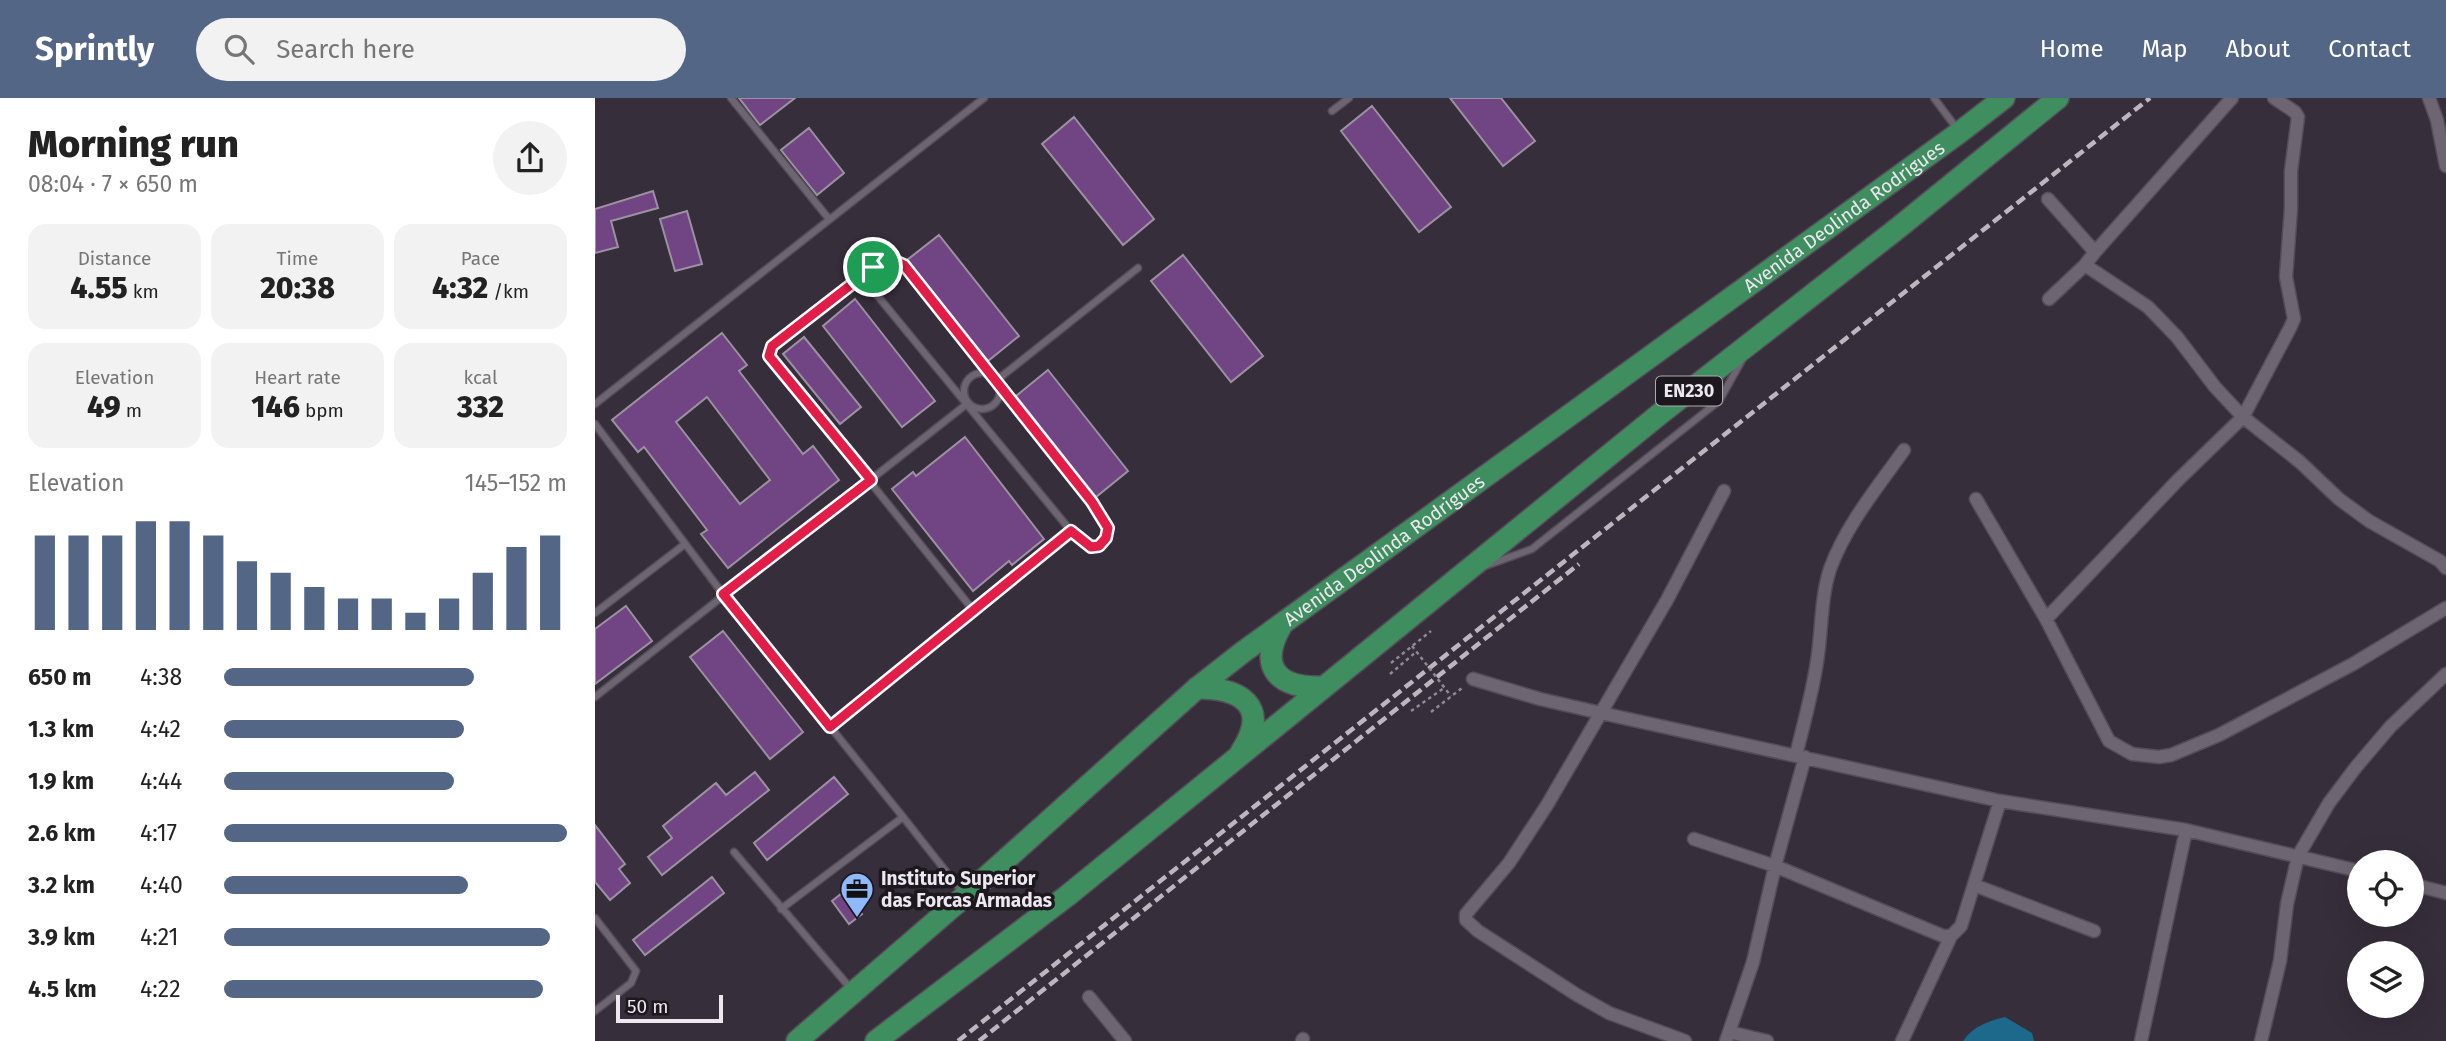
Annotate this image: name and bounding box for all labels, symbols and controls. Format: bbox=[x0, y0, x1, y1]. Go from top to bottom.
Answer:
search box bbox=[196, 18, 686, 81]
text: Sprintly bbox=[35, 29, 154, 69]
icon: search bbox=[220, 30, 258, 68]
text: Search here bbox=[276, 34, 415, 65]
text: Home bbox=[2040, 35, 2104, 63]
text: Map bbox=[2142, 35, 2188, 63]
text: About bbox=[2226, 35, 2290, 63]
text: Contact bbox=[2328, 35, 2411, 63]
text: Morning run bbox=[28, 121, 239, 167]
button: share bbox=[493, 121, 567, 195]
street label: Avenida Deolinda Rodrigues bbox=[1739, 136, 1949, 297]
text: 08:04 · 7 × 650 m bbox=[28, 170, 198, 198]
pin bbox=[843, 237, 903, 297]
text: Distance bbox=[78, 247, 151, 270]
text: Time bbox=[277, 247, 318, 270]
text: Pace bbox=[461, 247, 500, 270]
icon: arrive bbox=[854, 248, 892, 286]
text: 4.55 bbox=[70, 270, 128, 306]
text: 20:38 bbox=[260, 270, 335, 306]
text: 4:32 bbox=[432, 270, 488, 306]
text: km bbox=[128, 280, 159, 303]
text: /km bbox=[488, 280, 529, 303]
text: Elevation bbox=[75, 366, 154, 389]
text: Heart rate bbox=[254, 366, 341, 389]
text: kcal bbox=[463, 366, 498, 389]
road number: EN230 bbox=[1656, 376, 1722, 405]
text: 49 bbox=[87, 389, 121, 425]
text: 146 bbox=[251, 389, 300, 425]
text: 332 bbox=[457, 389, 504, 425]
text: m bbox=[121, 399, 142, 422]
text: bpm bbox=[300, 399, 344, 422]
text: Elevation bbox=[28, 469, 124, 497]
text: 145–152 m bbox=[465, 469, 567, 497]
street label: Avenida Deolinda Rodrigues bbox=[1279, 470, 1489, 631]
text: 650 m bbox=[28, 663, 92, 691]
text: 4:38 bbox=[140, 663, 182, 691]
text: 1.3 km bbox=[28, 715, 94, 743]
text: 4:42 bbox=[140, 715, 181, 743]
text: 1.9 km bbox=[28, 767, 94, 795]
text: 4:44 bbox=[140, 767, 182, 795]
text: 2.6 km bbox=[28, 819, 96, 847]
text: 4:17 bbox=[140, 819, 177, 847]
map controls bbox=[2347, 850, 2424, 1018]
button: locate bbox=[2347, 850, 2424, 927]
place label: Instituto Superior das Forcas Armadas bbox=[881, 867, 1052, 912]
office icon: Instituto Superior das Forcas Armadas bbox=[838, 870, 876, 919]
text: 3.2 km bbox=[28, 871, 95, 899]
text: 4:40 bbox=[140, 871, 183, 899]
text: 3.9 km bbox=[28, 923, 95, 951]
text: 4:21 bbox=[140, 923, 179, 951]
button: layers bbox=[2347, 941, 2424, 1018]
text: 4.5 km bbox=[28, 975, 97, 1003]
text: 4:22 bbox=[140, 975, 181, 1003]
scale bar bbox=[616, 992, 723, 1024]
text: 50 m bbox=[627, 995, 668, 1018]

